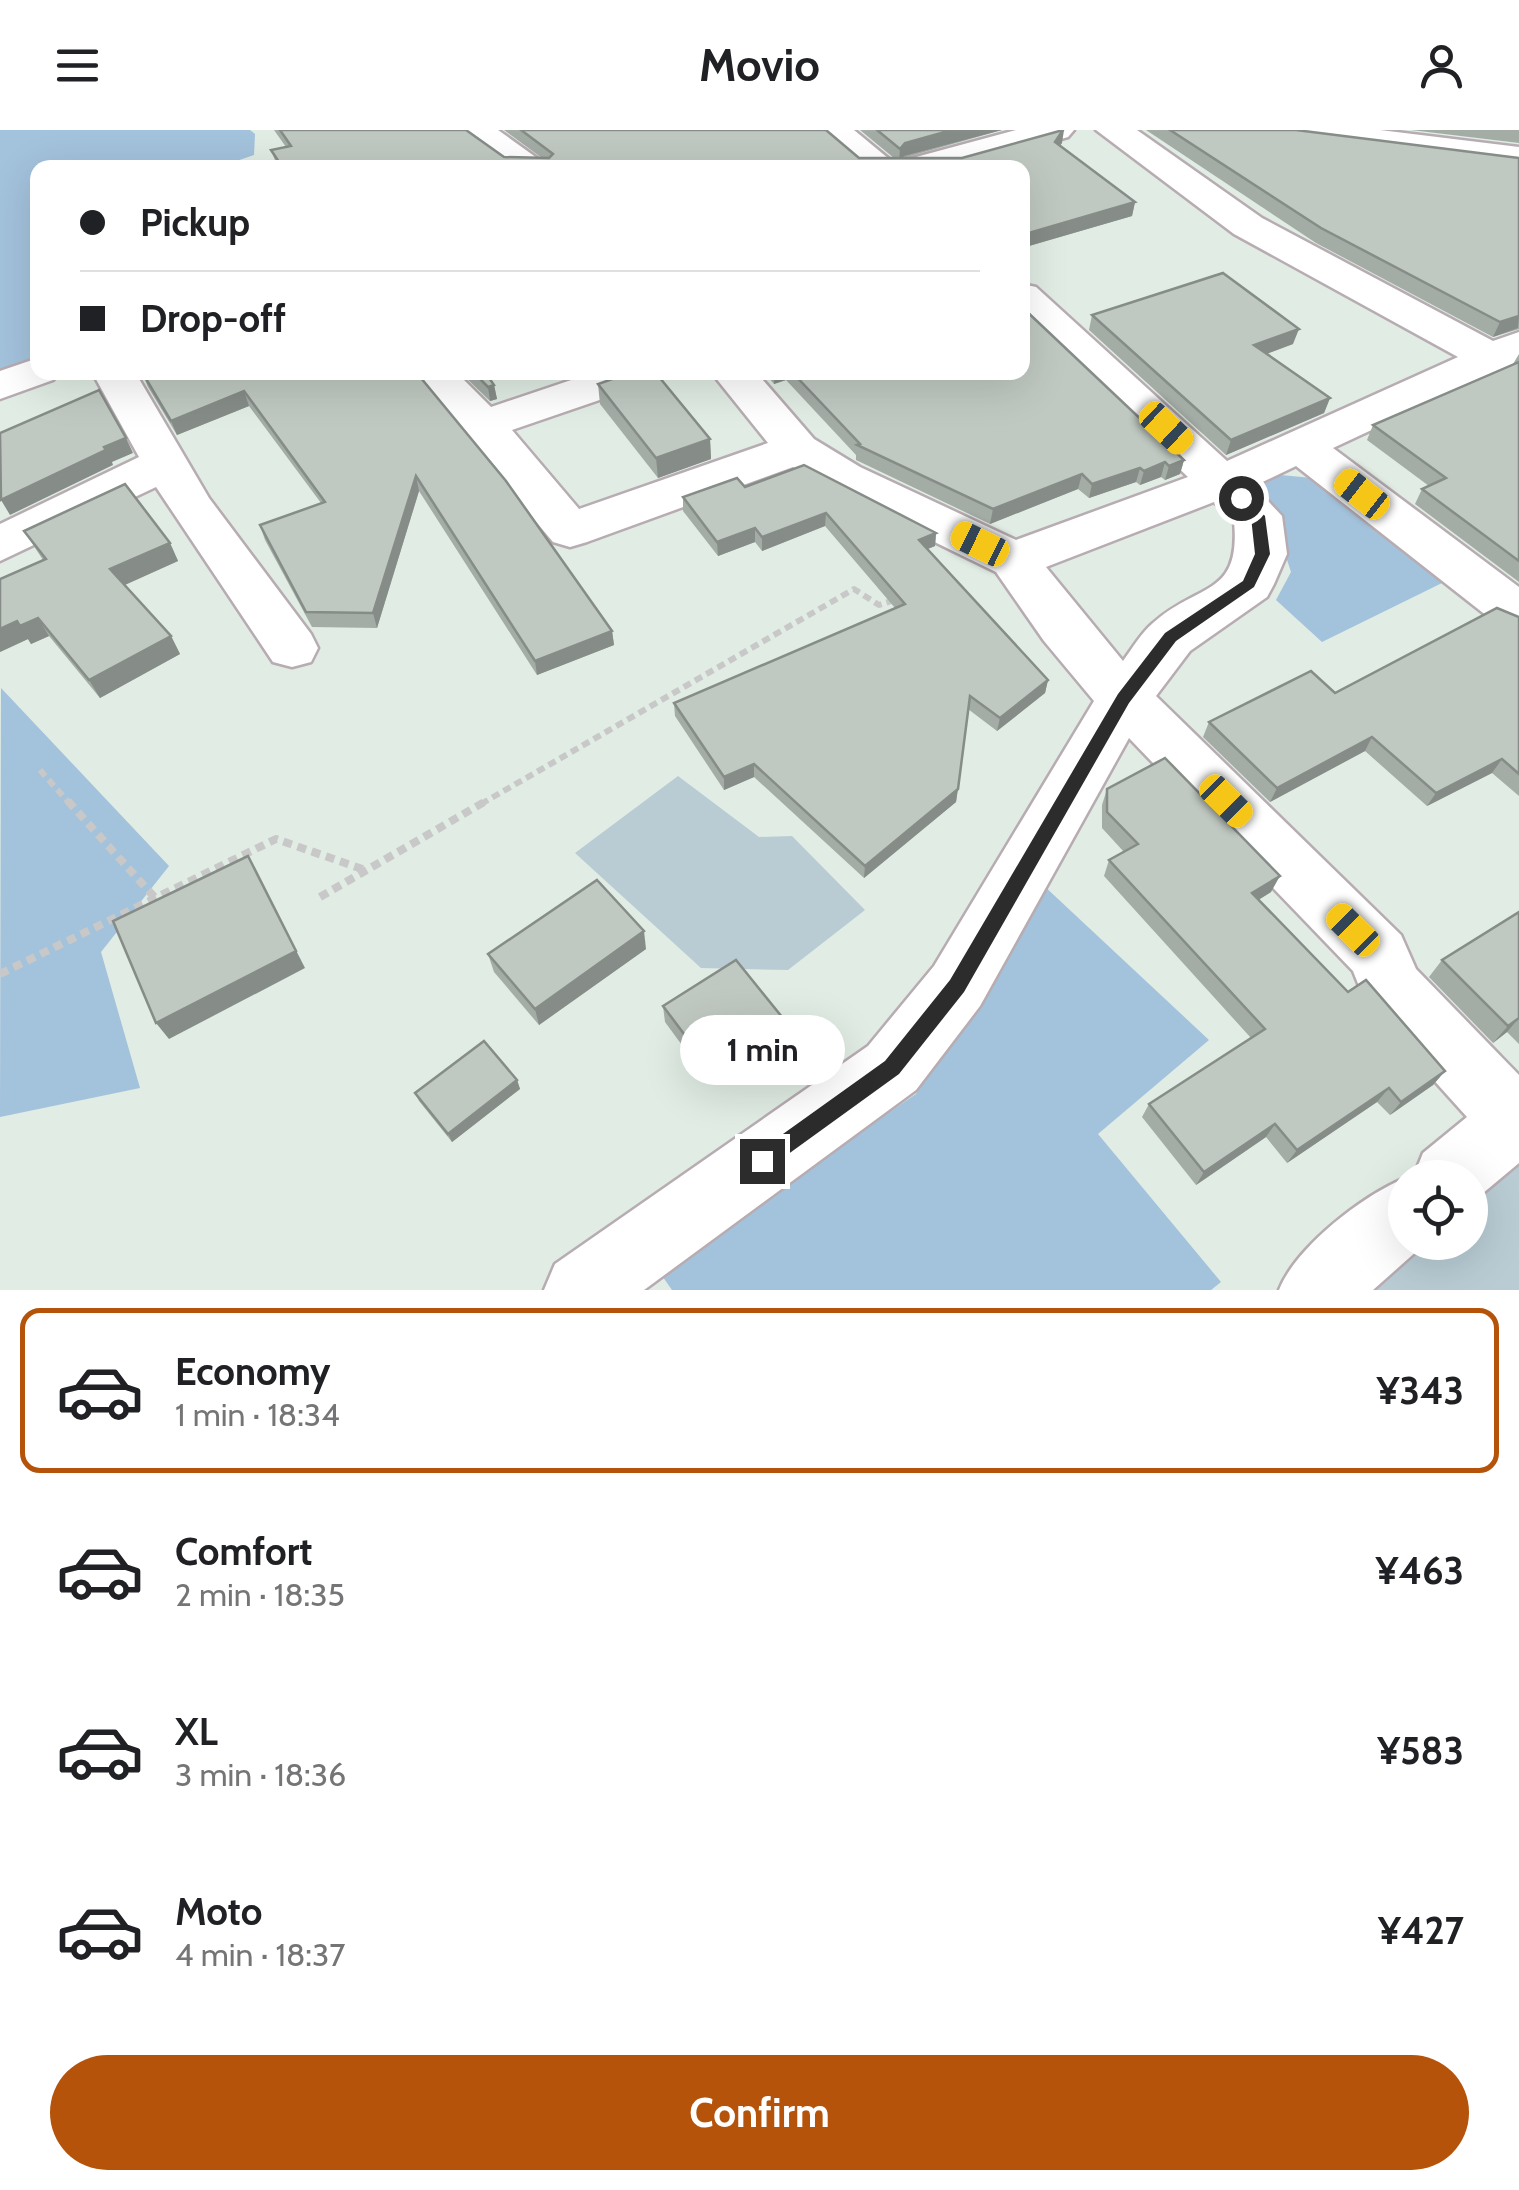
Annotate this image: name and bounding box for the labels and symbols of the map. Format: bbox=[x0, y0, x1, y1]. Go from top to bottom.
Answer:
car bbox=[1134, 397, 1198, 459]
car bbox=[1329, 464, 1395, 524]
route start bbox=[1219, 476, 1264, 521]
car bbox=[946, 517, 1014, 571]
car bbox=[1194, 769, 1258, 833]
car bbox=[1321, 898, 1385, 962]
callout: 1 min bbox=[680, 1016, 844, 1086]
route end bbox=[740, 1139, 785, 1184]

